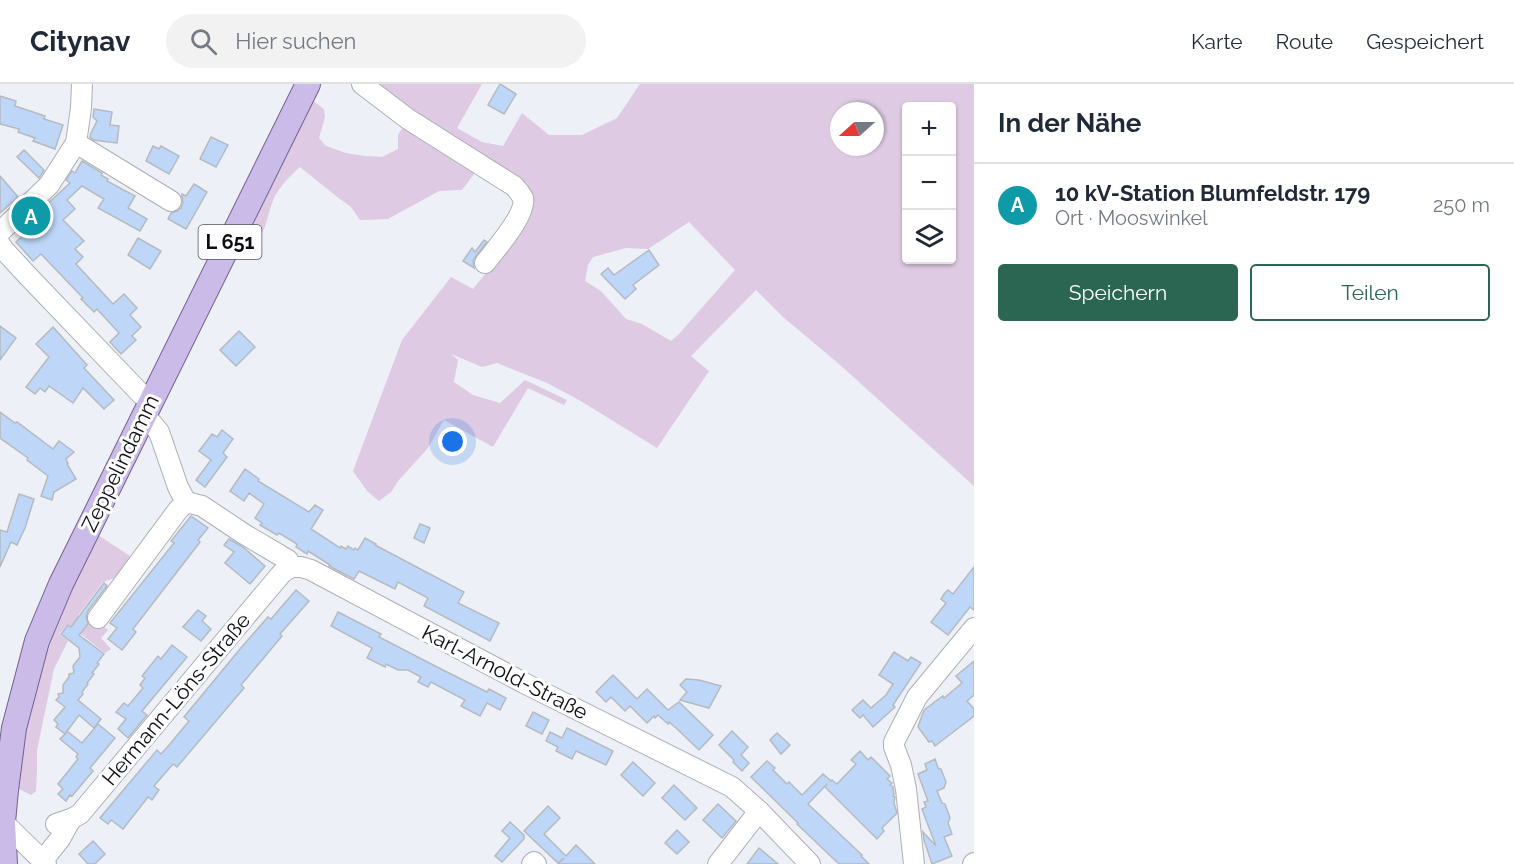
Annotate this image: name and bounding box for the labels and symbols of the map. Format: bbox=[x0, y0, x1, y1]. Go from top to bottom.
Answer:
north arrow bbox=[830, 102, 884, 156]
pin: A bbox=[12, 194, 51, 238]
road number: L 651 bbox=[198, 225, 262, 259]
street label: Zeppelindamm bbox=[76, 391, 164, 535]
your location bbox=[438, 427, 467, 456]
street label: Hermann-Löns-Straße bbox=[97, 608, 255, 790]
street label: Karl-Arnold-Straße bbox=[418, 619, 592, 725]

